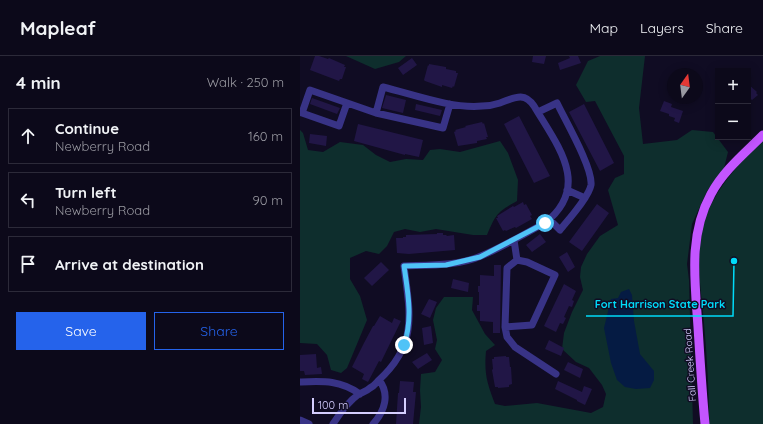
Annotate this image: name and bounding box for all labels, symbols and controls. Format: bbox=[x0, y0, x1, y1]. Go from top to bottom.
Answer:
text: Mapleaf bbox=[20, 16, 96, 40]
text: Map bbox=[589, 19, 618, 37]
text: Layers bbox=[640, 19, 684, 37]
text: Share bbox=[706, 19, 743, 37]
north arrow bbox=[667, 68, 703, 104]
map controls bbox=[715, 68, 751, 140]
button: + bbox=[715, 68, 751, 104]
text: 4 min bbox=[16, 72, 61, 93]
text: Walk · 250 m bbox=[207, 74, 284, 90]
button: − bbox=[715, 104, 751, 140]
text: Continue bbox=[55, 119, 119, 138]
icon: ahead bbox=[17, 125, 39, 147]
text: 160 m bbox=[248, 128, 283, 144]
text: Newberry Road bbox=[55, 138, 150, 154]
text: Turn left bbox=[55, 183, 117, 202]
icon: left bbox=[17, 189, 39, 211]
text: 90 m bbox=[253, 192, 283, 208]
text: Newberry Road bbox=[55, 202, 150, 218]
route start bbox=[536, 214, 554, 232]
icon: arrive bbox=[17, 253, 39, 275]
text: Arrive at destination bbox=[55, 255, 204, 274]
callout: Fort Harrison State Park bbox=[586, 293, 733, 316]
text: Fort Harrison State Park bbox=[595, 297, 725, 311]
button: Save bbox=[16, 312, 146, 350]
button: Share bbox=[154, 312, 284, 350]
street label: Fall Creek Road bbox=[681, 328, 699, 402]
route end bbox=[395, 336, 413, 354]
scale bar bbox=[312, 396, 406, 415]
text: 100 m bbox=[318, 398, 348, 412]

